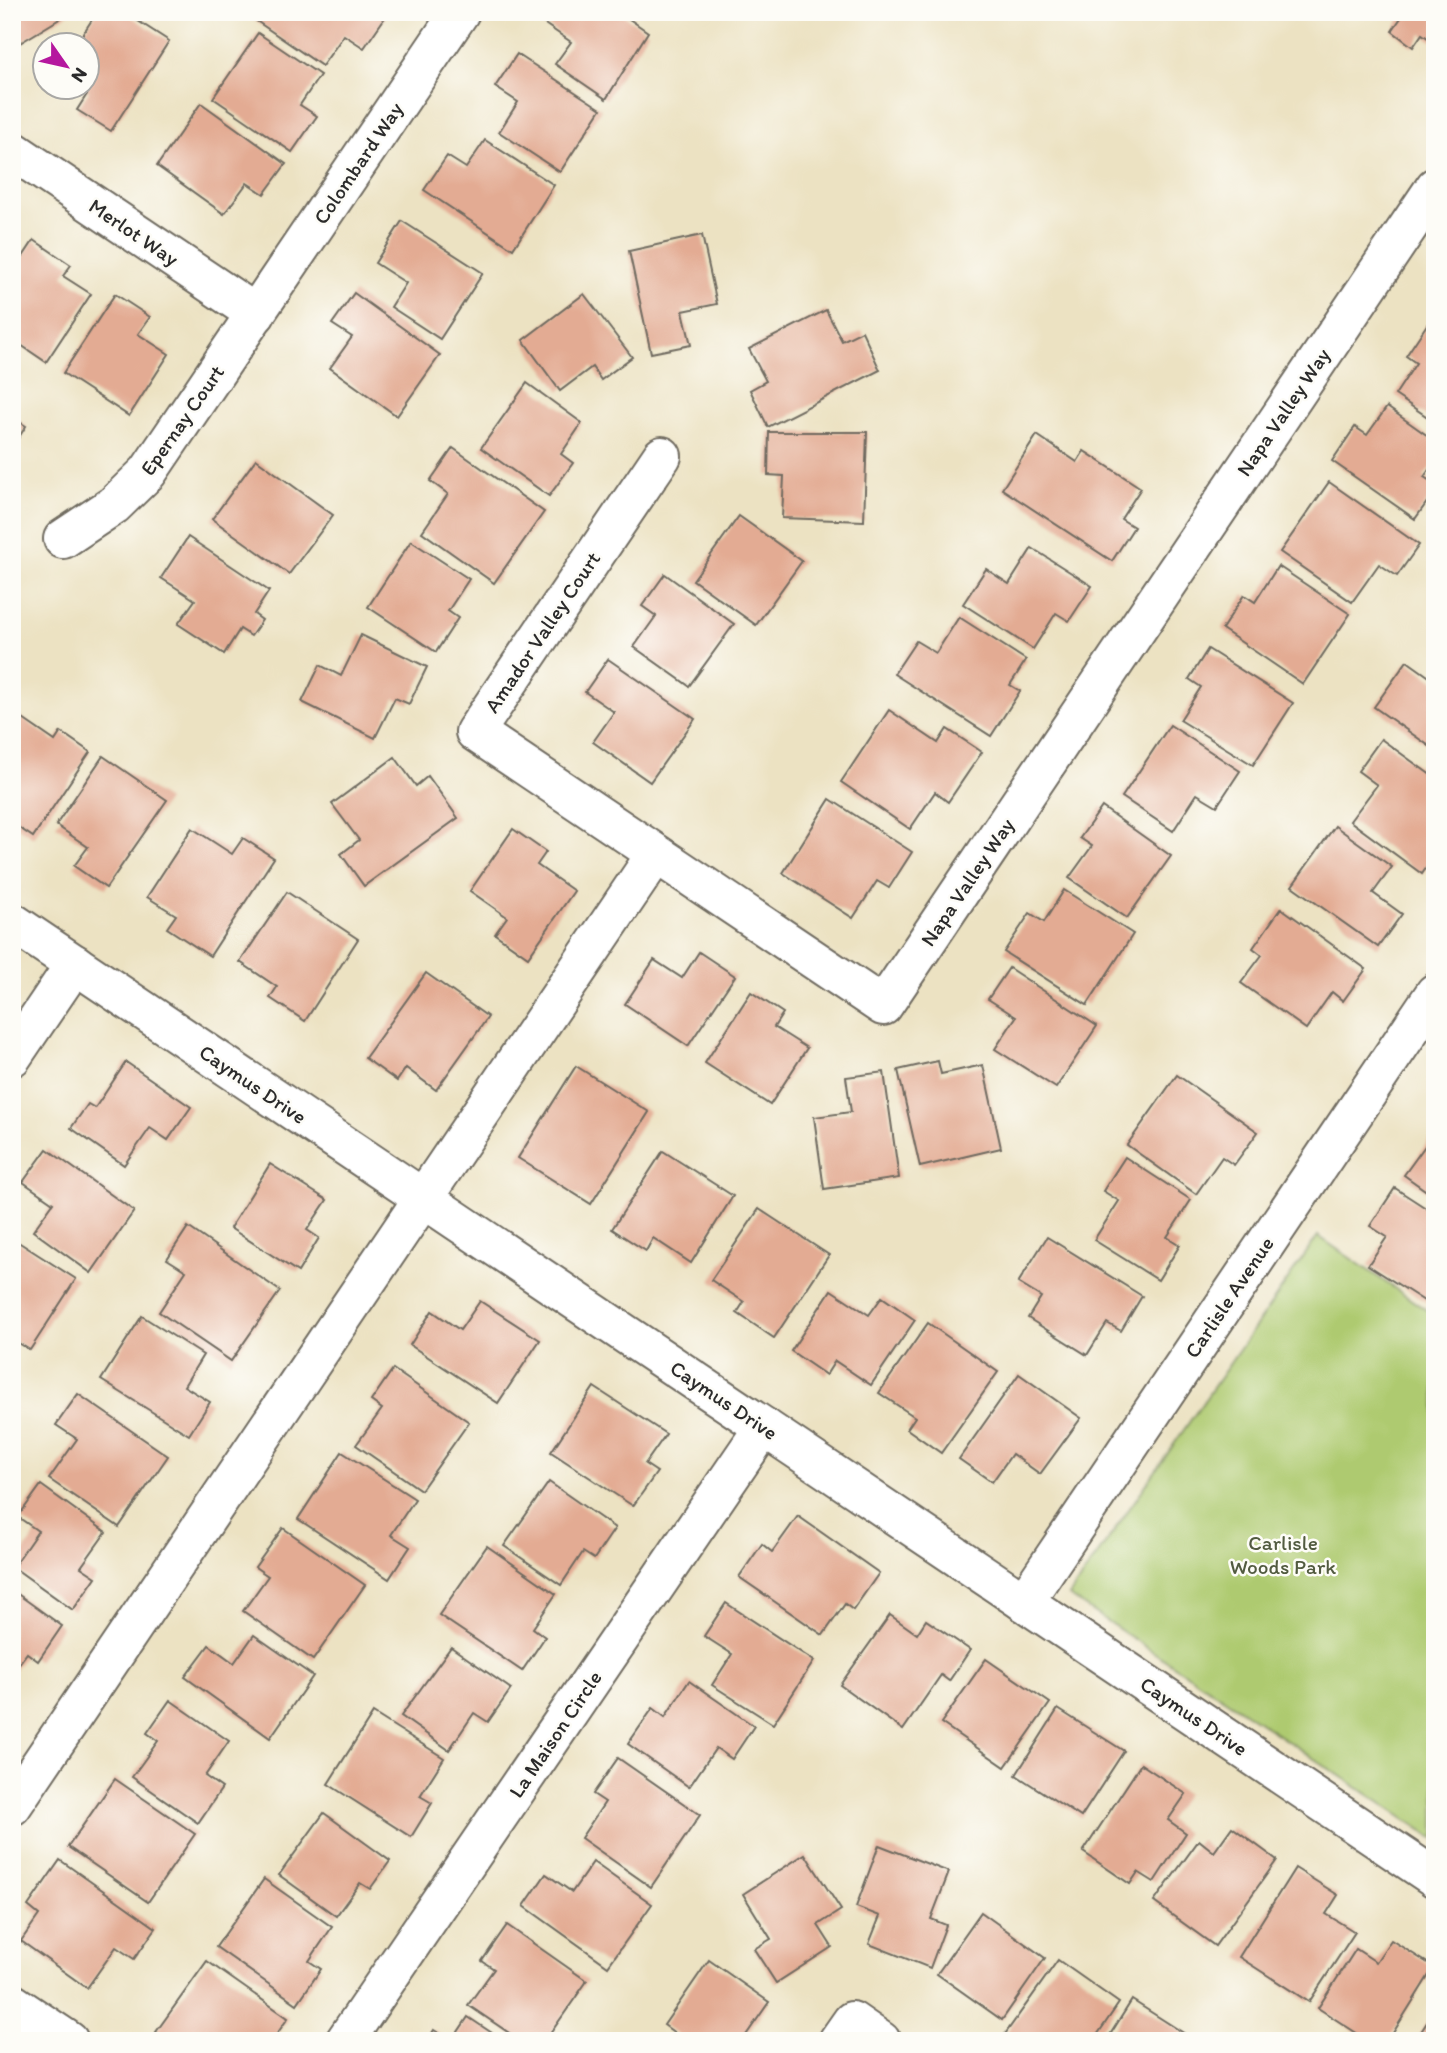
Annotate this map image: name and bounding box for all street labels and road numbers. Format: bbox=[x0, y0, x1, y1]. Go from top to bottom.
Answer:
street label: Colombard Way bbox=[308, 97, 408, 229]
street label: Merlot Way bbox=[84, 193, 184, 271]
street label: Napa Valley Way bbox=[1231, 343, 1335, 481]
street label: Epernay Court bbox=[135, 360, 229, 480]
street label: Amador Valley Court bbox=[479, 547, 605, 717]
street label: Napa Valley Way bbox=[915, 813, 1019, 951]
street label: Caymus Drive bbox=[195, 1039, 311, 1129]
street label: Carlisle Avenue bbox=[1179, 1232, 1279, 1362]
street label: Caymus Drive bbox=[666, 1355, 782, 1445]
street label: La Maison Circle bbox=[503, 1666, 607, 1802]
street label: Caymus Drive bbox=[1136, 1671, 1252, 1761]

